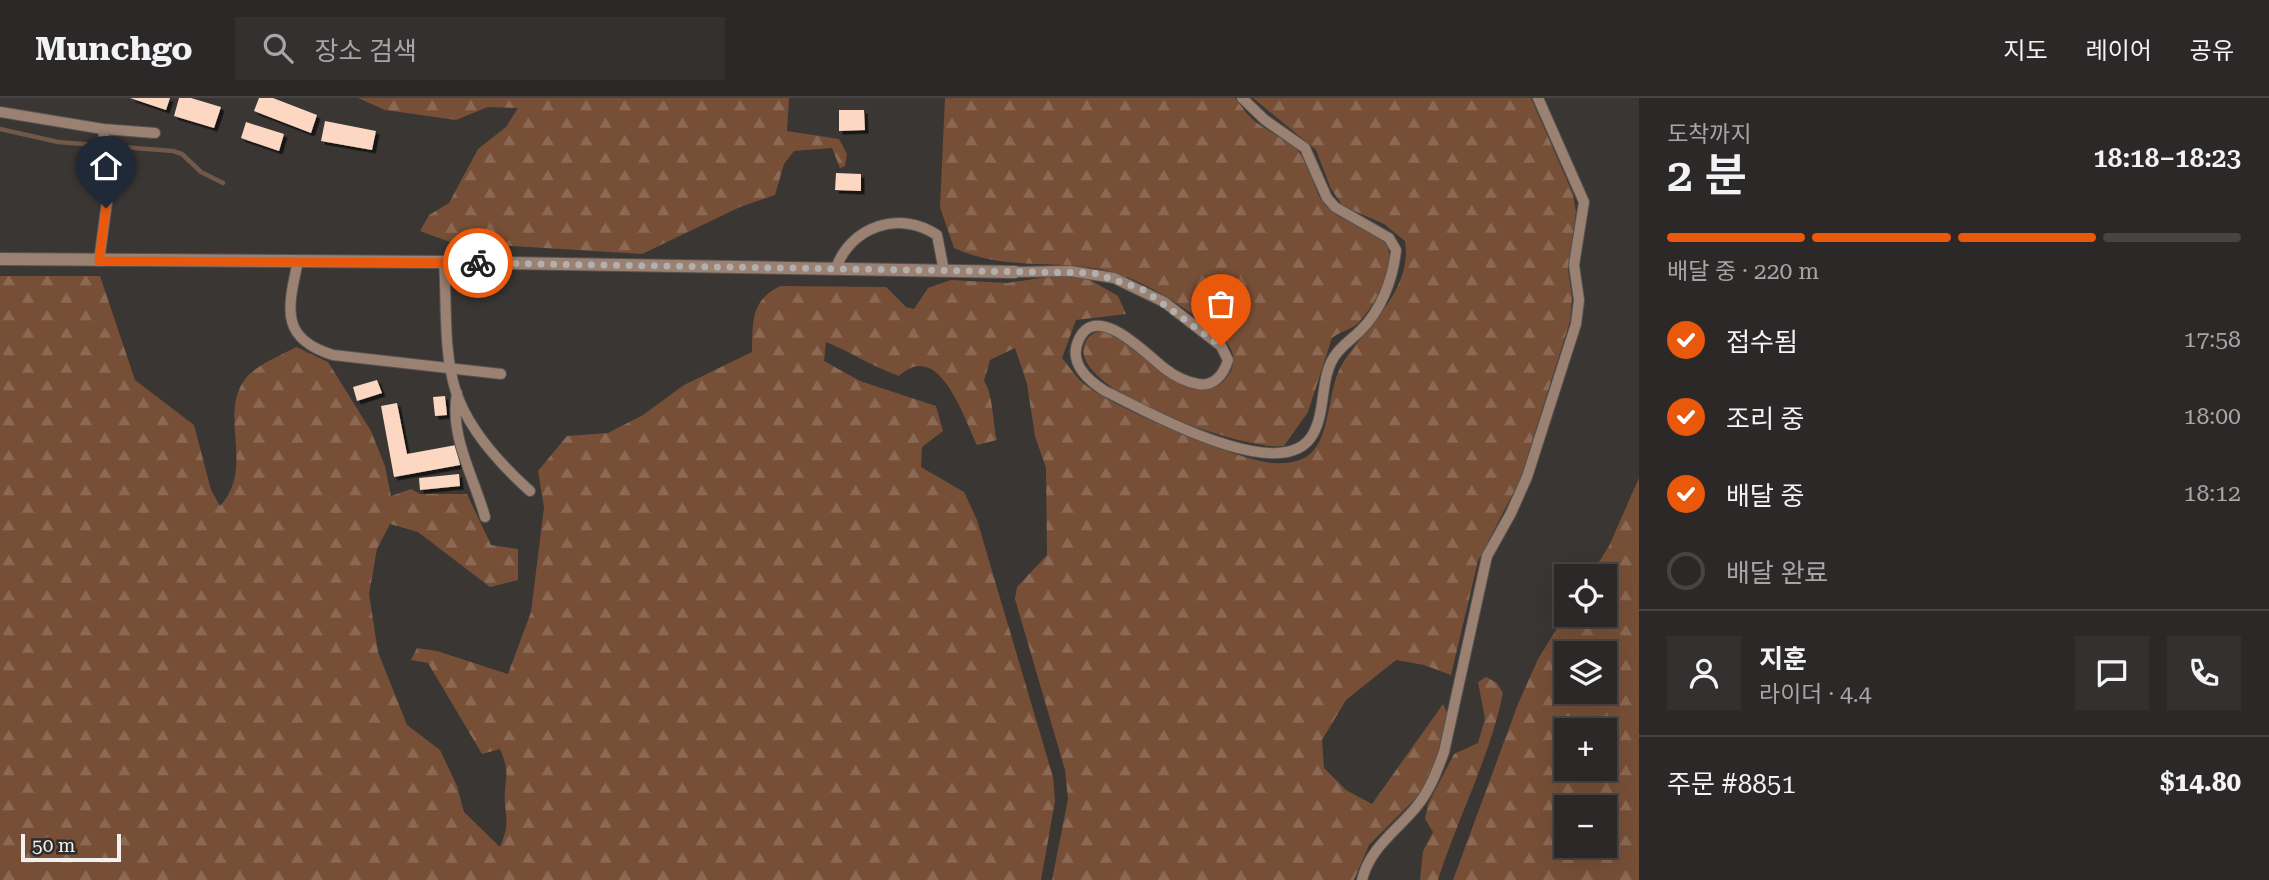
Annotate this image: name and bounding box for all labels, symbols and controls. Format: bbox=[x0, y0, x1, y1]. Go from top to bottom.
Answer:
search box bbox=[235, 17, 725, 80]
text: Munchgo bbox=[35, 29, 193, 68]
icon: search bbox=[259, 29, 297, 67]
text: 장소 검색 bbox=[315, 36, 417, 66]
text: 지도 bbox=[2003, 37, 2048, 65]
text: 레이어 bbox=[2086, 37, 2152, 65]
text: 공유 bbox=[2190, 37, 2234, 65]
text: 도착까지 bbox=[1667, 121, 1752, 148]
pin bbox=[76, 136, 136, 208]
text: 18:18–18:23 bbox=[2093, 143, 2241, 173]
icon: home bbox=[87, 147, 125, 185]
text: 2 분 bbox=[1667, 148, 1747, 202]
courier bbox=[443, 228, 513, 298]
icon: bike bbox=[459, 244, 497, 282]
text: 배달 중 · 220 m bbox=[1667, 258, 1819, 285]
pin bbox=[1191, 274, 1251, 346]
icon: bag bbox=[1202, 285, 1240, 323]
icon: check bbox=[1667, 321, 1705, 359]
text: 17:58 bbox=[2184, 326, 2241, 353]
text: 접수됨 bbox=[1726, 327, 1798, 357]
icon: check bbox=[1667, 398, 1705, 436]
text: 18:00 bbox=[2184, 403, 2241, 430]
text: 조리 중 bbox=[1726, 404, 1804, 434]
icon: check bbox=[1667, 475, 1705, 513]
text: 18:12 bbox=[2184, 480, 2241, 507]
text: 배달 중 bbox=[1726, 481, 1804, 511]
text: 배달 완료 bbox=[1726, 558, 1828, 588]
map controls bbox=[1554, 564, 1617, 858]
button: locate bbox=[1554, 564, 1617, 627]
button: person bbox=[1667, 636, 1741, 710]
button: chat bbox=[2075, 636, 2149, 710]
button: phone bbox=[2167, 636, 2241, 710]
button: layers bbox=[1554, 641, 1617, 704]
text: 지훈 bbox=[1759, 644, 1807, 674]
text: 라이더 · 4.4 bbox=[1759, 681, 1872, 708]
button: + bbox=[1554, 718, 1617, 781]
text: $14.80 bbox=[2160, 767, 2241, 797]
text: 주문 #8851 bbox=[1667, 769, 1796, 799]
button: − bbox=[1554, 795, 1617, 858]
scale bar bbox=[21, 831, 121, 863]
text: 50 m bbox=[32, 834, 75, 857]

